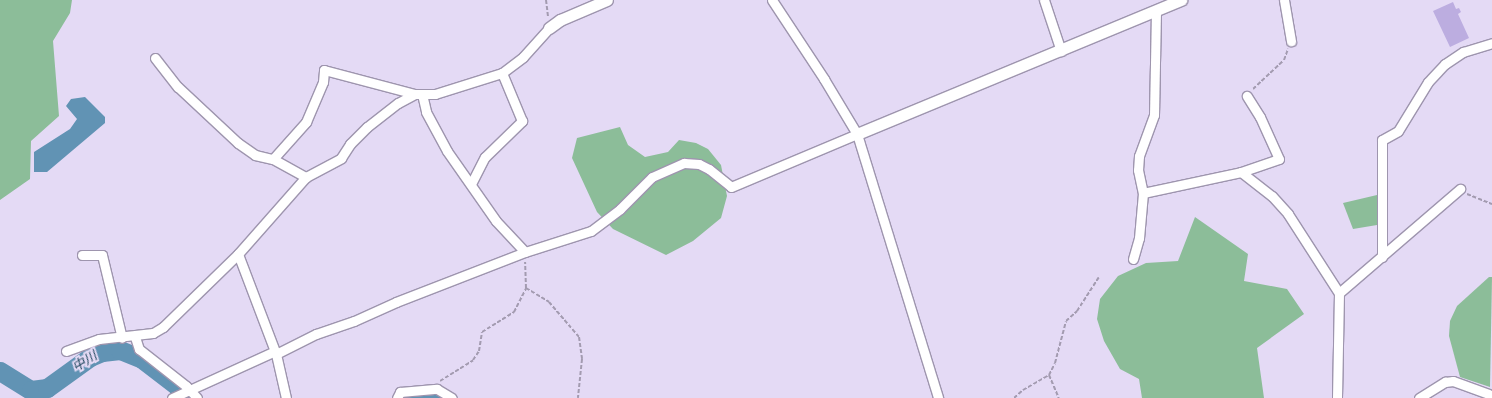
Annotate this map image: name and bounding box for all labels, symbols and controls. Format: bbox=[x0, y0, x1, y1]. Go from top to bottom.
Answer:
water label: 中川 bbox=[70, 348, 100, 376]

